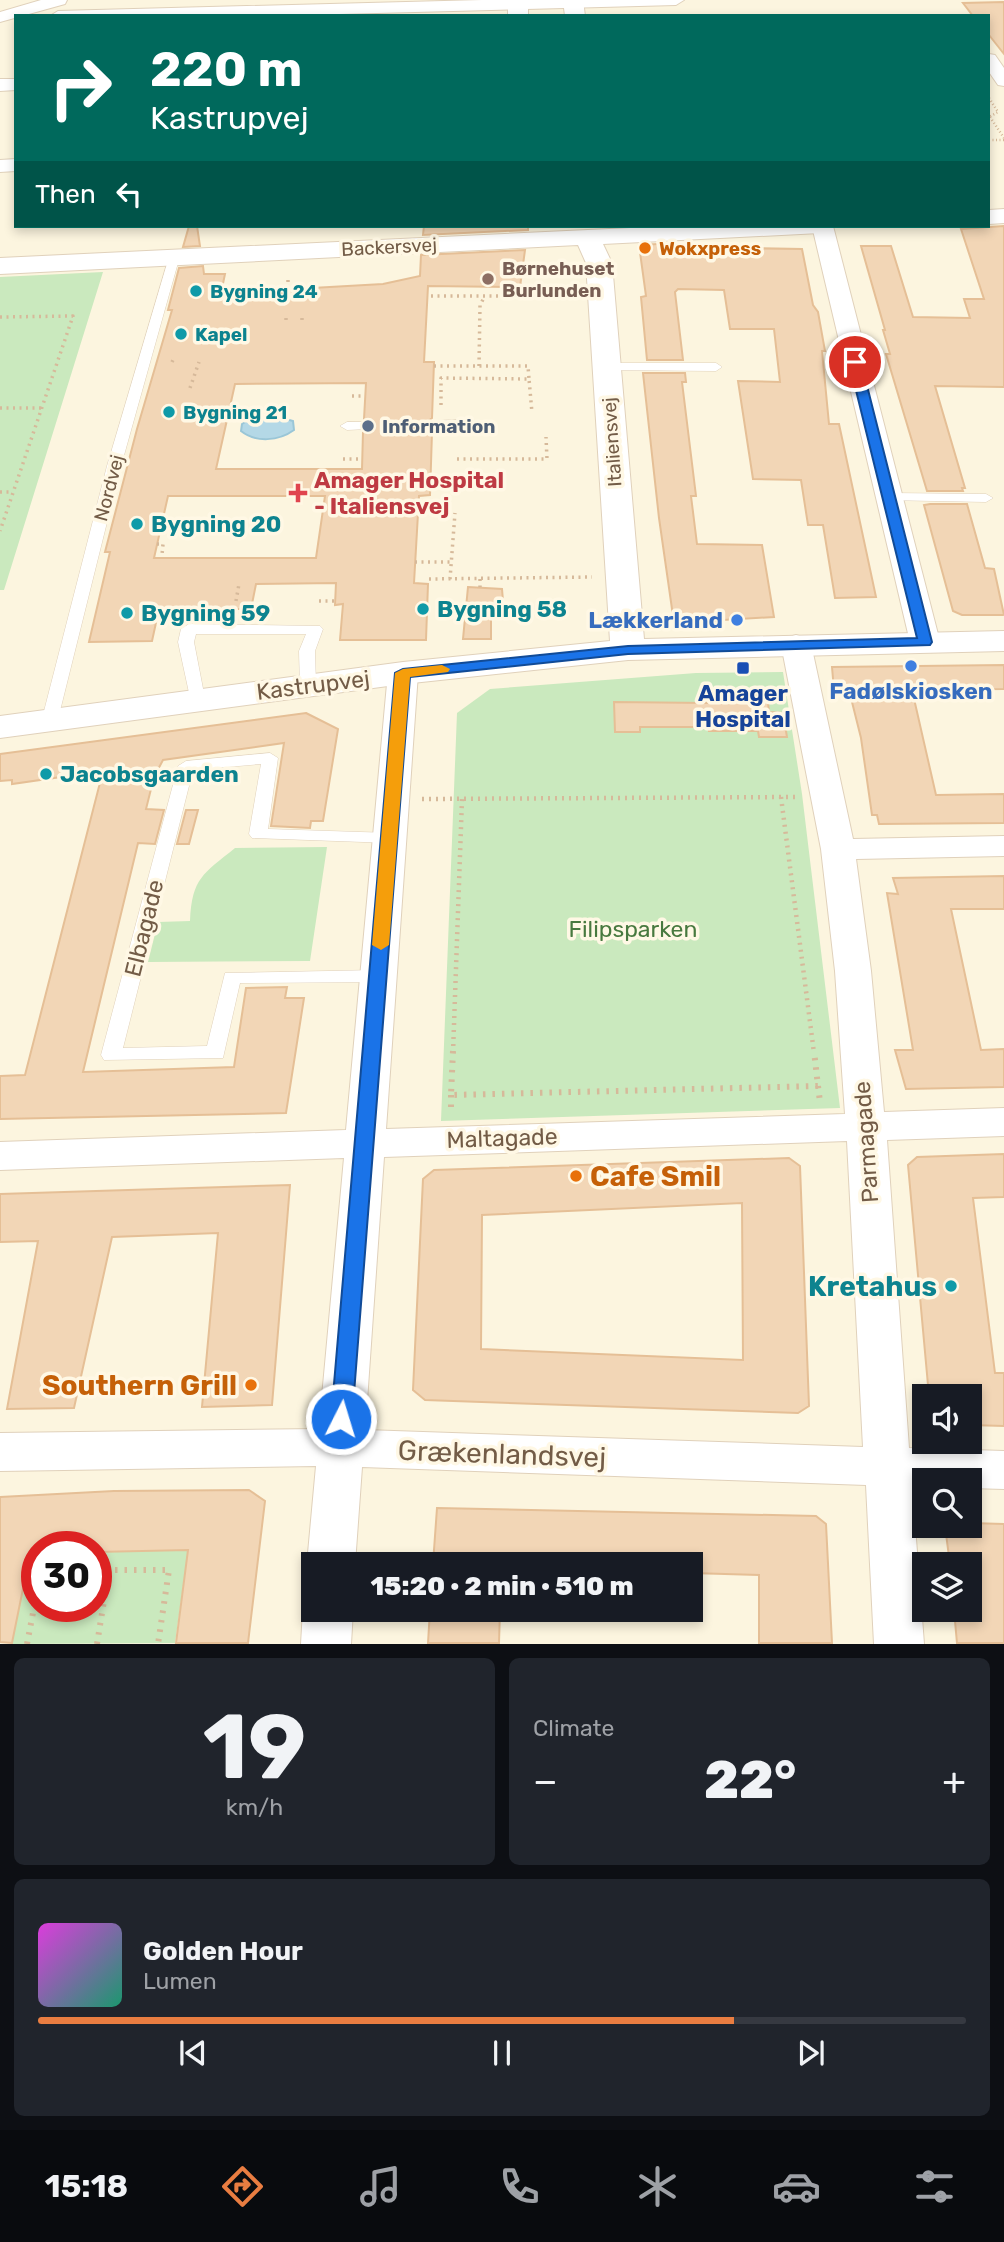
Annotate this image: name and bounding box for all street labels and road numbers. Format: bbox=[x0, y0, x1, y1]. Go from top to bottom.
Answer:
street label: Backersvej bbox=[341, 233, 437, 261]
street label: Italiensvej bbox=[597, 397, 627, 487]
street label: Nordvej bbox=[89, 452, 129, 524]
street label: Kastrupvej bbox=[255, 664, 371, 706]
street label: Elbagade bbox=[118, 877, 170, 979]
street label: Parmagade bbox=[848, 1080, 884, 1204]
street label: Maltagade bbox=[446, 1122, 558, 1154]
street label: Grækenlandsvej bbox=[397, 1434, 607, 1474]

